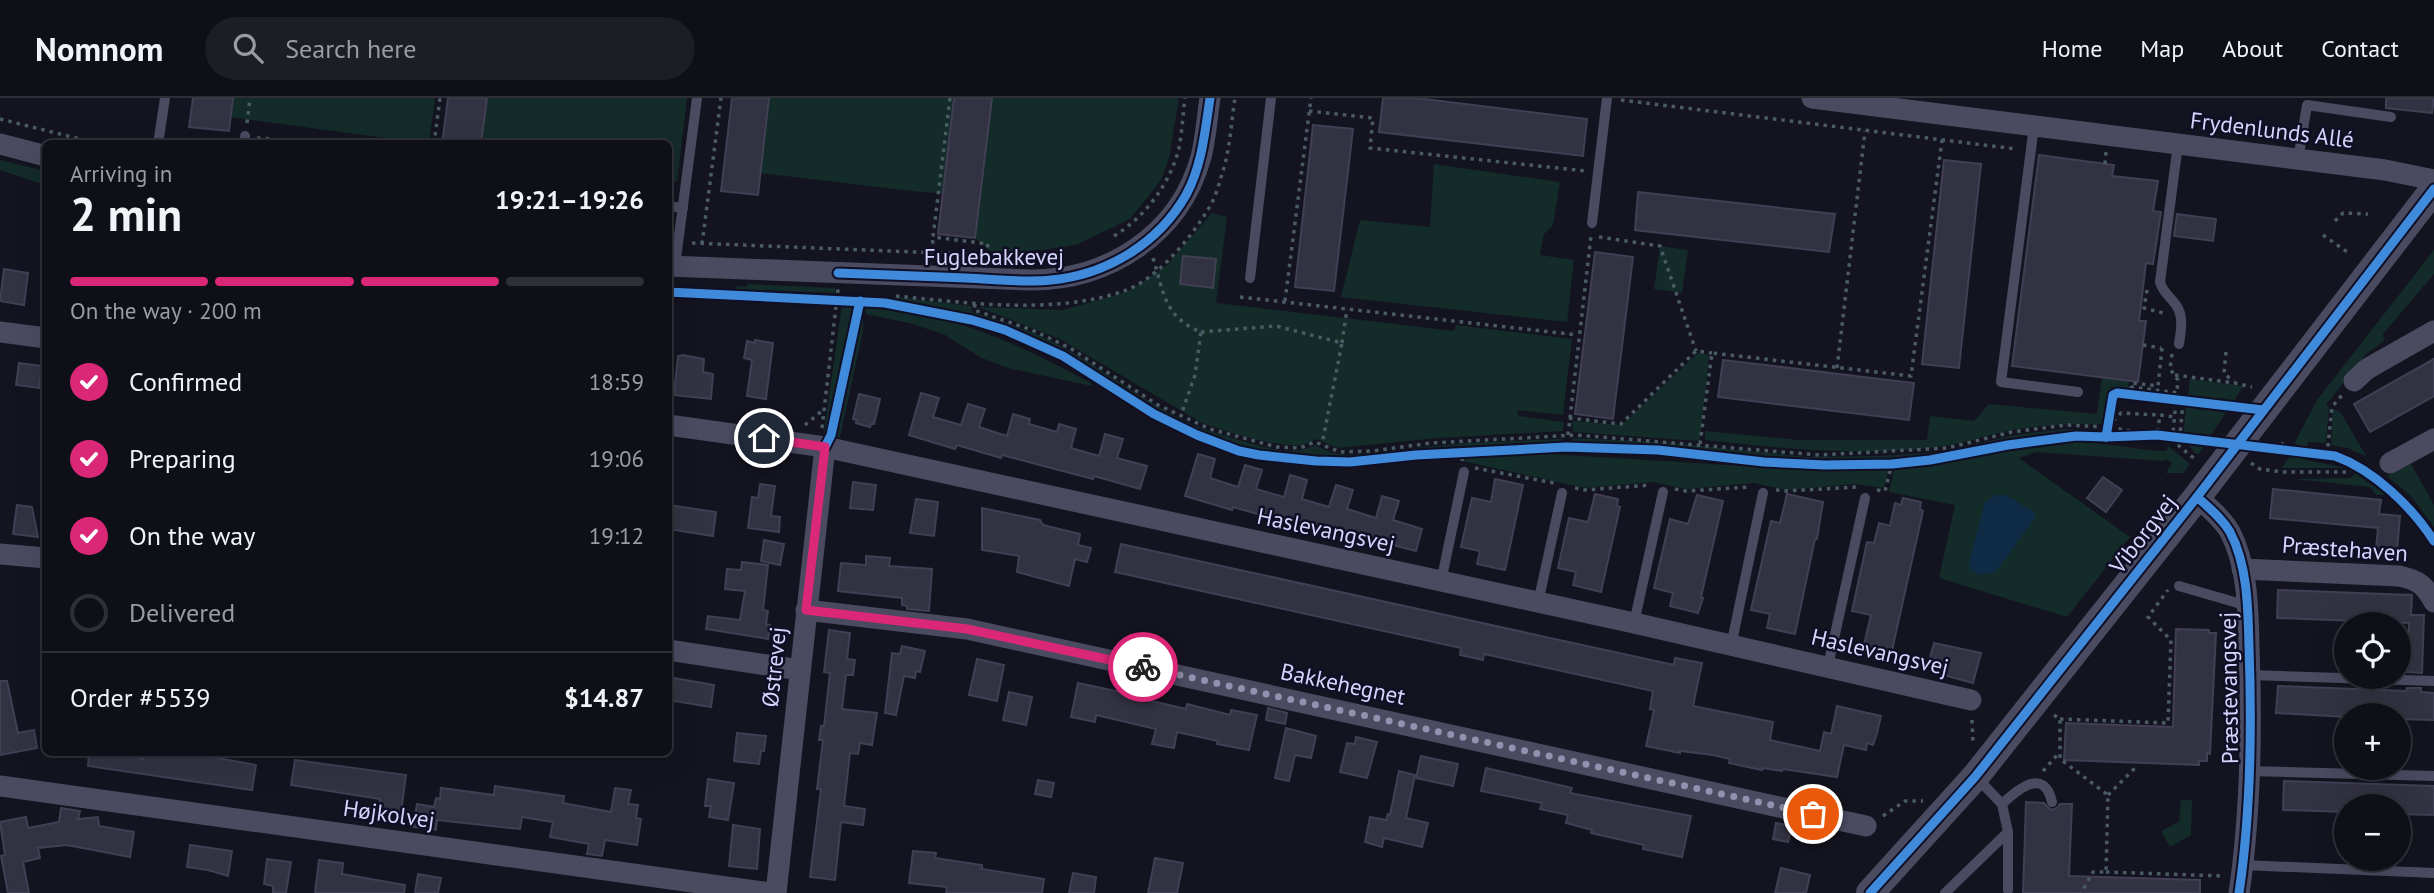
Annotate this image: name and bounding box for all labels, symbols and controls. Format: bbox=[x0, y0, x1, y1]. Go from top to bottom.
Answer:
search box bbox=[205, 17, 695, 80]
text: Nomnom bbox=[35, 27, 163, 70]
icon: search bbox=[229, 29, 267, 67]
text: Search here bbox=[285, 32, 416, 65]
text: Home bbox=[2042, 33, 2102, 64]
text: Map bbox=[2140, 33, 2184, 64]
text: About bbox=[2222, 33, 2283, 64]
text: Contact bbox=[2321, 33, 2399, 64]
street label: Frydenlunds Allé bbox=[2189, 105, 2356, 154]
text: Arriving in bbox=[70, 159, 172, 188]
text: 19:21–19:26 bbox=[495, 183, 644, 216]
text: 2 min bbox=[70, 184, 182, 244]
street label: Fuglebakkevej bbox=[924, 242, 1064, 271]
text: On the way · 200 m bbox=[70, 296, 262, 325]
icon: check bbox=[70, 363, 108, 401]
text: Confirmed bbox=[129, 365, 242, 398]
text: 18:59 bbox=[589, 367, 644, 396]
pin bbox=[734, 408, 794, 468]
icon: home bbox=[745, 419, 783, 457]
icon: check bbox=[70, 440, 108, 478]
text: Preparing bbox=[129, 442, 236, 475]
text: 19:06 bbox=[589, 444, 644, 473]
street label: Viborgvej bbox=[2102, 488, 2183, 580]
street label: Haslevangsvej bbox=[1255, 501, 1398, 558]
icon: check bbox=[70, 517, 108, 555]
text: On the way bbox=[129, 519, 255, 552]
text: 19:12 bbox=[589, 521, 644, 550]
street label: Præstehaven bbox=[2281, 530, 2409, 567]
text: Delivered bbox=[129, 596, 235, 629]
street label: Præstevangsvej bbox=[2213, 612, 2244, 764]
map controls bbox=[2334, 612, 2411, 871]
button: locate bbox=[2334, 612, 2411, 689]
street label: Haslevangsvej bbox=[1809, 622, 1952, 681]
street label: Østrevej bbox=[755, 625, 792, 709]
courier bbox=[1108, 632, 1178, 702]
icon: bike bbox=[1124, 648, 1162, 686]
street label: Bakkehegnet bbox=[1278, 656, 1408, 711]
text: Order #5539 bbox=[70, 681, 210, 714]
text: $14.87 bbox=[564, 681, 644, 714]
button: + bbox=[2334, 703, 2411, 780]
pin bbox=[1783, 784, 1843, 844]
street label: Højkolvej bbox=[341, 793, 437, 834]
button: − bbox=[2334, 794, 2411, 871]
icon: bag bbox=[1794, 795, 1832, 833]

